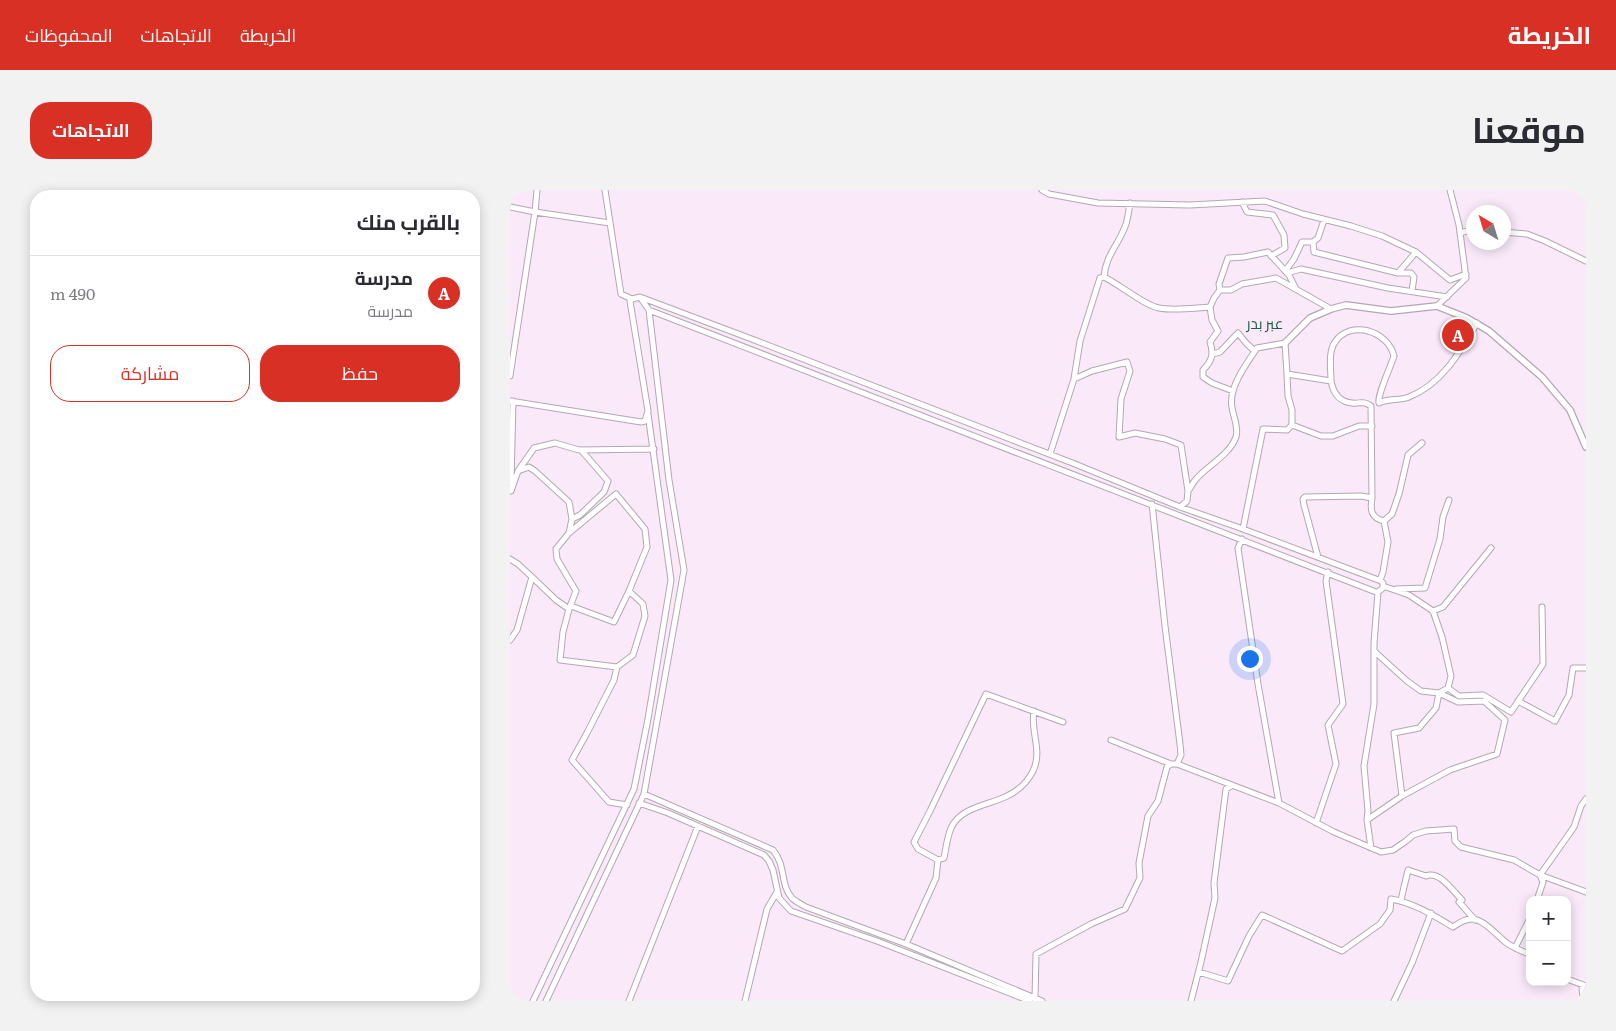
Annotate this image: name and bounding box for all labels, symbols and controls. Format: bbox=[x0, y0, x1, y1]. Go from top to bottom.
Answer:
text: الخريطة bbox=[1508, 16, 1591, 51]
text: المحفوظات bbox=[25, 21, 113, 48]
text: الاتجاهات bbox=[141, 21, 212, 48]
text: الخريطة bbox=[240, 21, 296, 48]
button: الاتجاهات bbox=[30, 102, 152, 159]
text: موقعنا bbox=[1472, 102, 1586, 154]
text: بالقرب منك bbox=[357, 205, 460, 236]
north arrow bbox=[1466, 205, 1511, 250]
text: مدرسة bbox=[355, 263, 413, 291]
text: 490 m bbox=[50, 281, 95, 305]
text: A bbox=[438, 281, 450, 305]
text: مدرسة bbox=[367, 298, 413, 322]
district label: عبر بدر bbox=[1246, 311, 1283, 334]
pin: A bbox=[1442, 316, 1474, 354]
button: مشاركة bbox=[50, 345, 250, 402]
button: حفظ bbox=[260, 345, 460, 402]
your location bbox=[1237, 646, 1263, 672]
map controls bbox=[1526, 896, 1571, 986]
button: + bbox=[1526, 896, 1571, 941]
button: − bbox=[1526, 941, 1571, 986]

